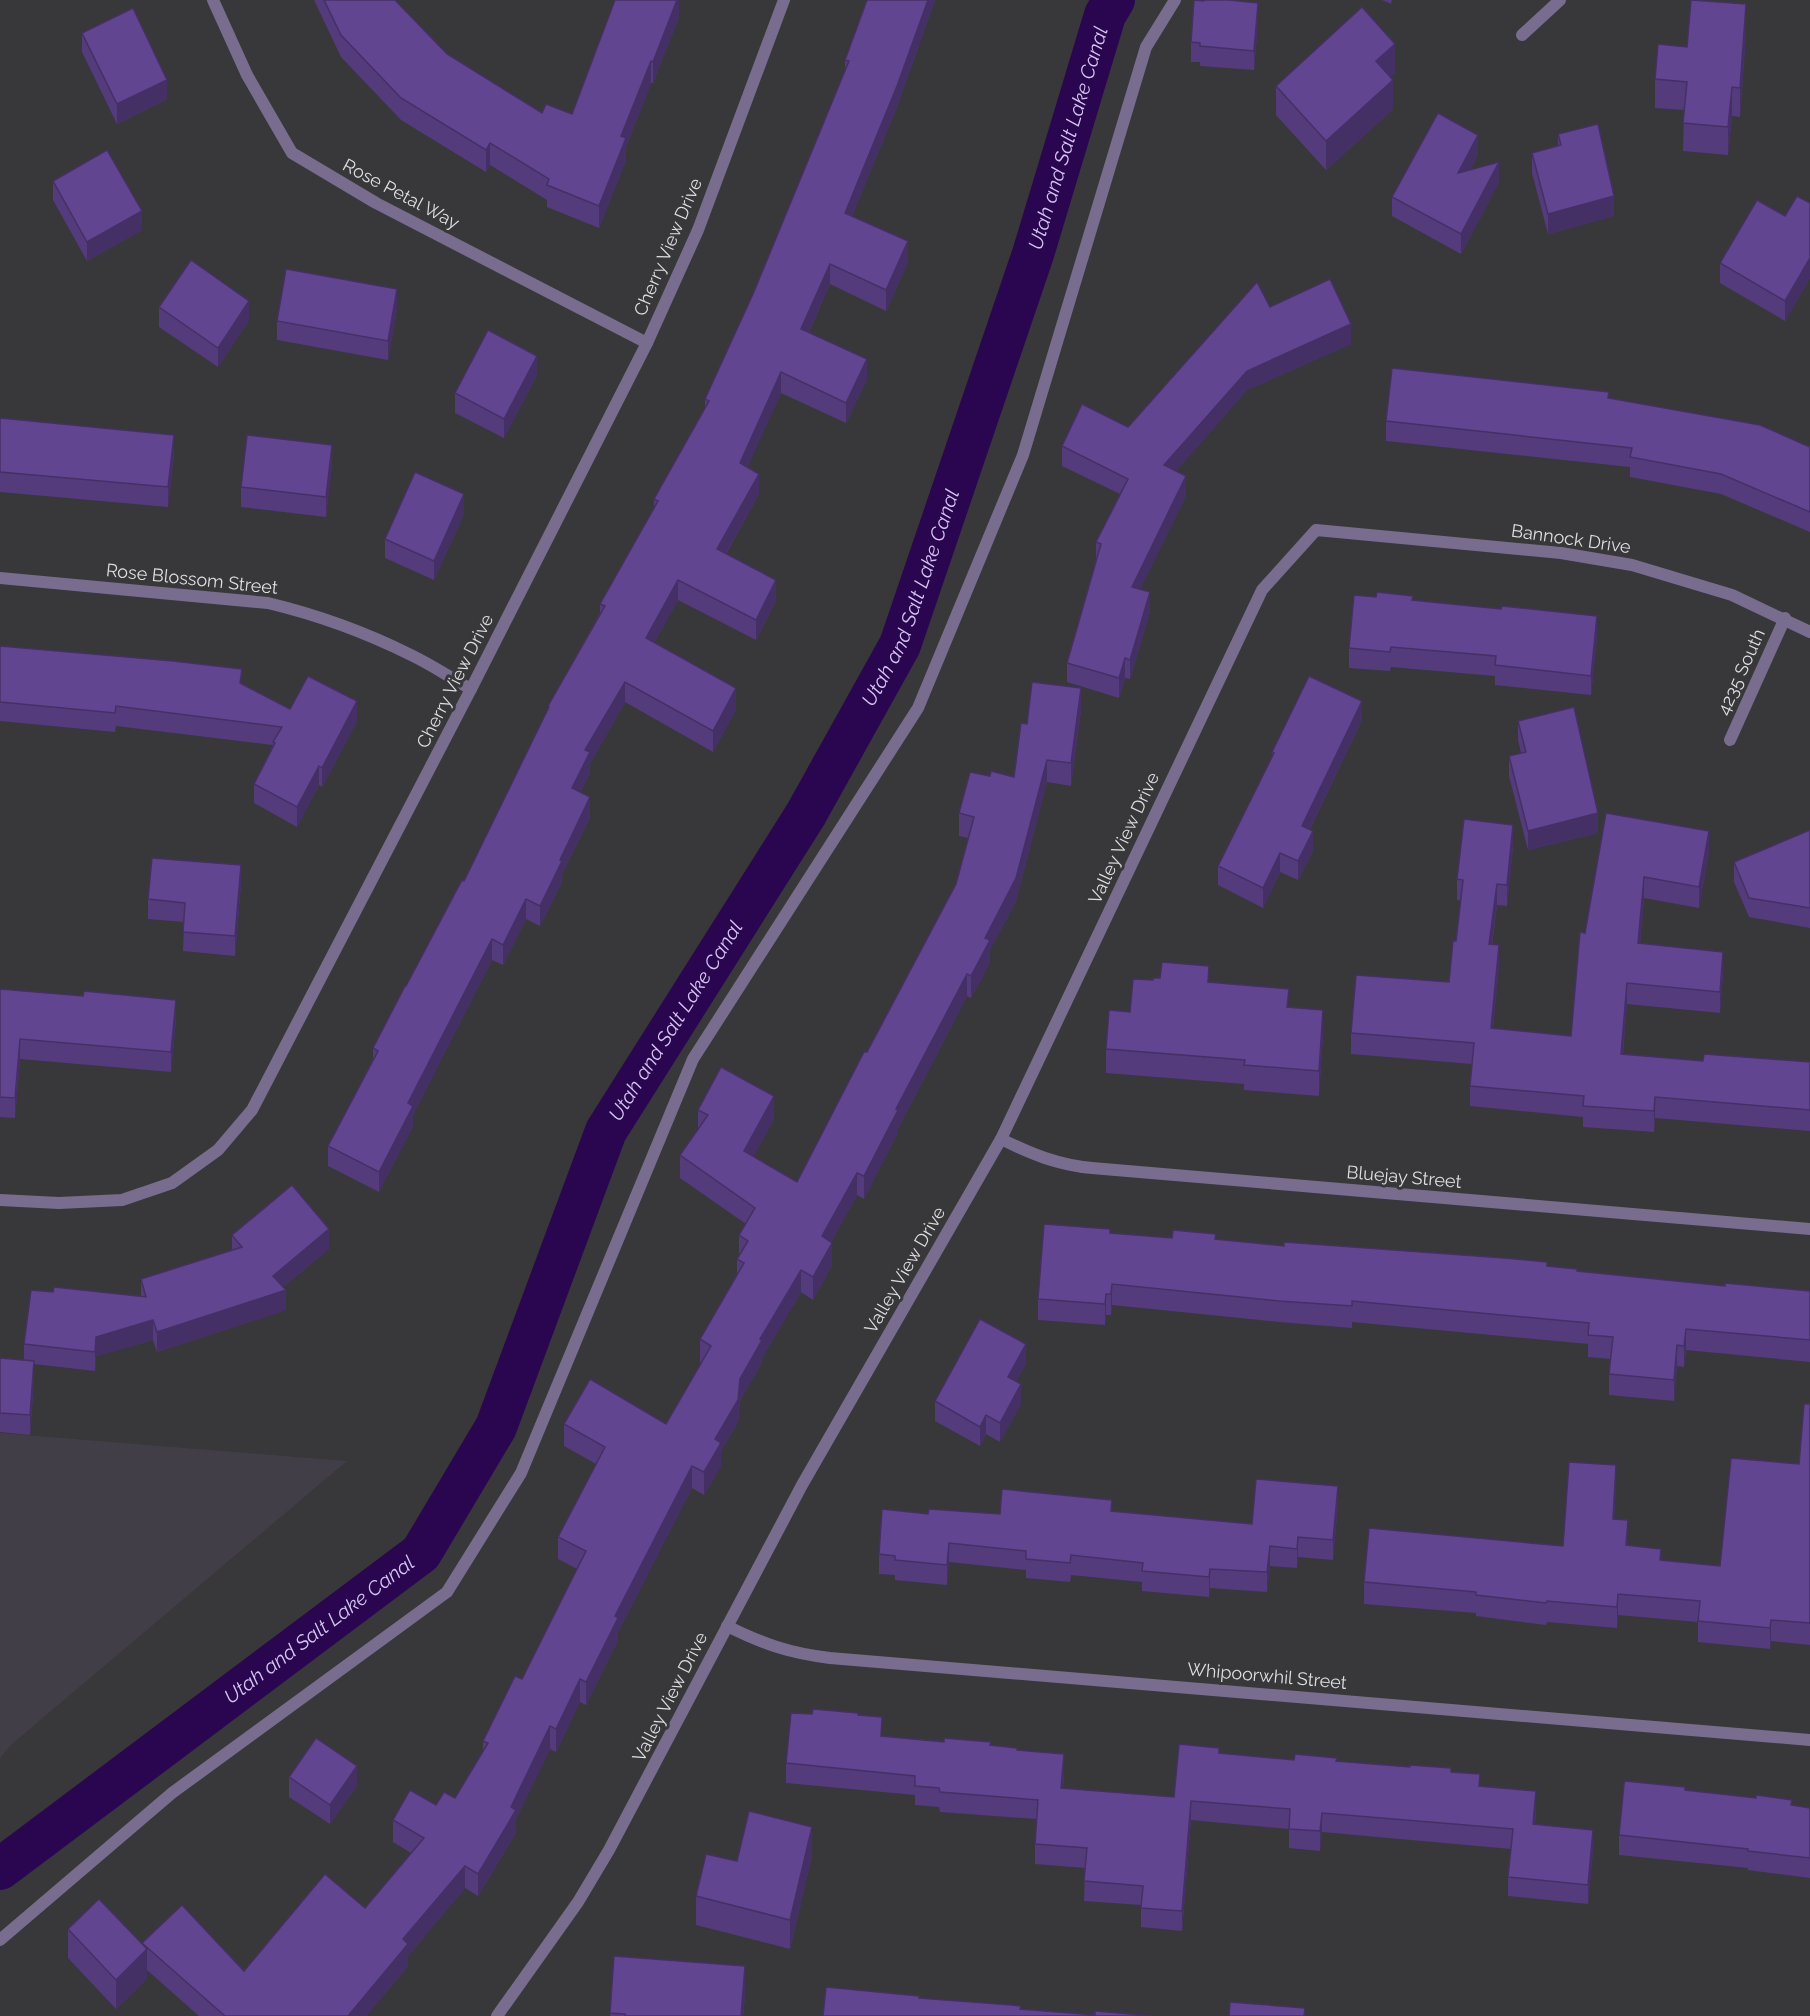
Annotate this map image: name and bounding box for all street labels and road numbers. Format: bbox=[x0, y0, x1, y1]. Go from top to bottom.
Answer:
street label: Rose Petal Way bbox=[339, 154, 463, 233]
street label: Cherry View Drive bbox=[629, 174, 706, 319]
street label: Bannock Drive bbox=[1510, 520, 1633, 557]
street label: Rose Blossom Street bbox=[105, 559, 279, 598]
street label: Cherry View Drive bbox=[412, 610, 498, 751]
street label: 4235 South bbox=[1712, 625, 1769, 718]
street label: Valley View Drive bbox=[1084, 768, 1163, 907]
street label: Bluejay Street bbox=[1346, 1161, 1462, 1192]
street label: Valley View Drive bbox=[860, 1202, 950, 1337]
street label: Valley View Drive bbox=[628, 1628, 711, 1765]
street label: Whipoorwhil Street bbox=[1186, 1658, 1348, 1693]

